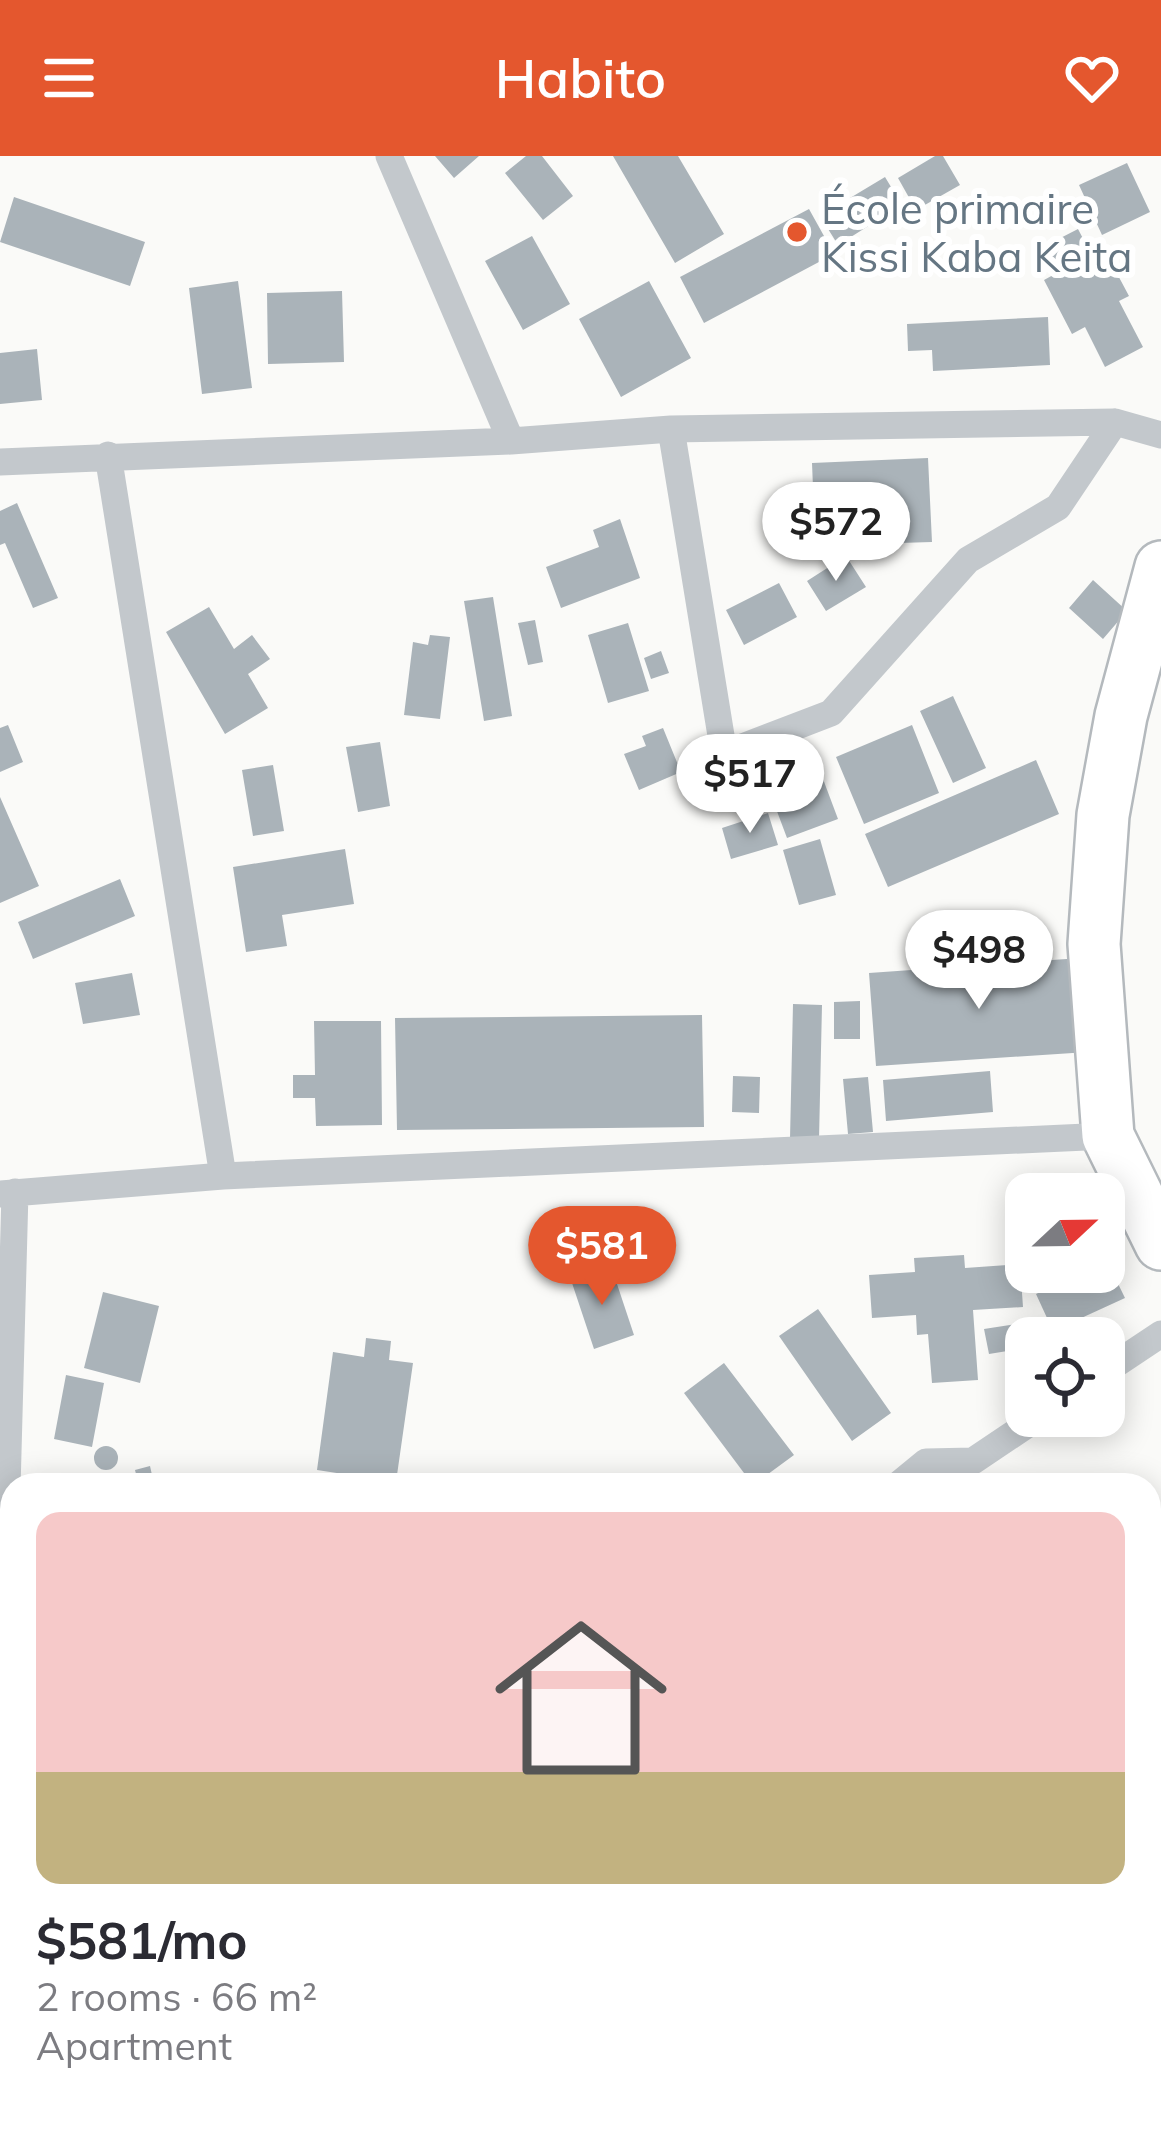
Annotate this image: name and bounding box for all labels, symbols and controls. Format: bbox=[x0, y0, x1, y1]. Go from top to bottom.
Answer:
text: Habito bbox=[495, 44, 666, 112]
icon: menu bbox=[36, 45, 102, 111]
icon: heart bbox=[1059, 45, 1125, 111]
place label: École primaire Kissi Kaba Keita bbox=[821, 182, 1132, 283]
marker: École primaire Kissi Kaba Keita bbox=[784, 219, 810, 245]
pin: $572 bbox=[765, 482, 907, 584]
text: $572 bbox=[789, 496, 883, 545]
pin: $517 bbox=[679, 734, 821, 836]
text: $517 bbox=[703, 748, 797, 797]
pin: $498 bbox=[908, 910, 1050, 1012]
text: $498 bbox=[932, 924, 1026, 973]
north arrow bbox=[1005, 1173, 1125, 1293]
map controls bbox=[1005, 1173, 1125, 1437]
pin: $581 bbox=[531, 1206, 673, 1308]
text: $581 bbox=[555, 1220, 649, 1269]
button: locate bbox=[1005, 1317, 1125, 1437]
icon: home bbox=[473, 1590, 689, 1806]
text: $581/mo bbox=[36, 1908, 248, 1972]
text: 2 rooms · 66 m² bbox=[36, 1972, 317, 2021]
text: Apartment bbox=[36, 2021, 232, 2070]

